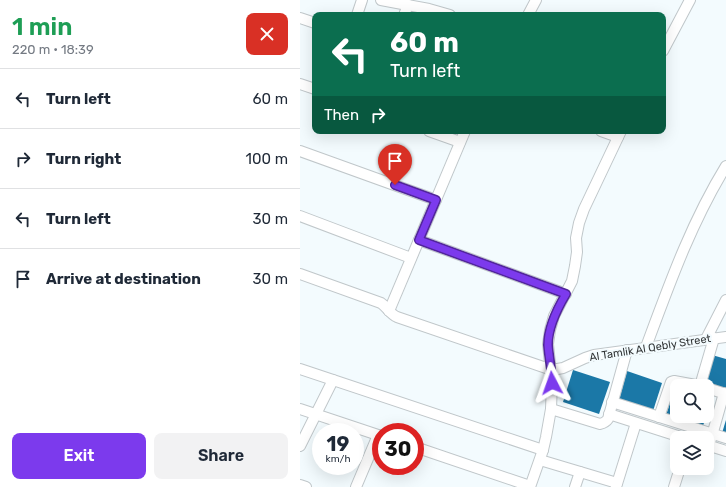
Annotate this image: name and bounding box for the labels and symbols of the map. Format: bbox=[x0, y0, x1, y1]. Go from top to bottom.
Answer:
pin bbox=[378, 144, 412, 185]
street label: Al Tamlik Al Qebly Street bbox=[588, 332, 712, 364]
position arrow bbox=[531, 362, 573, 404]
speed limit sign: 30 bbox=[372, 423, 424, 475]

